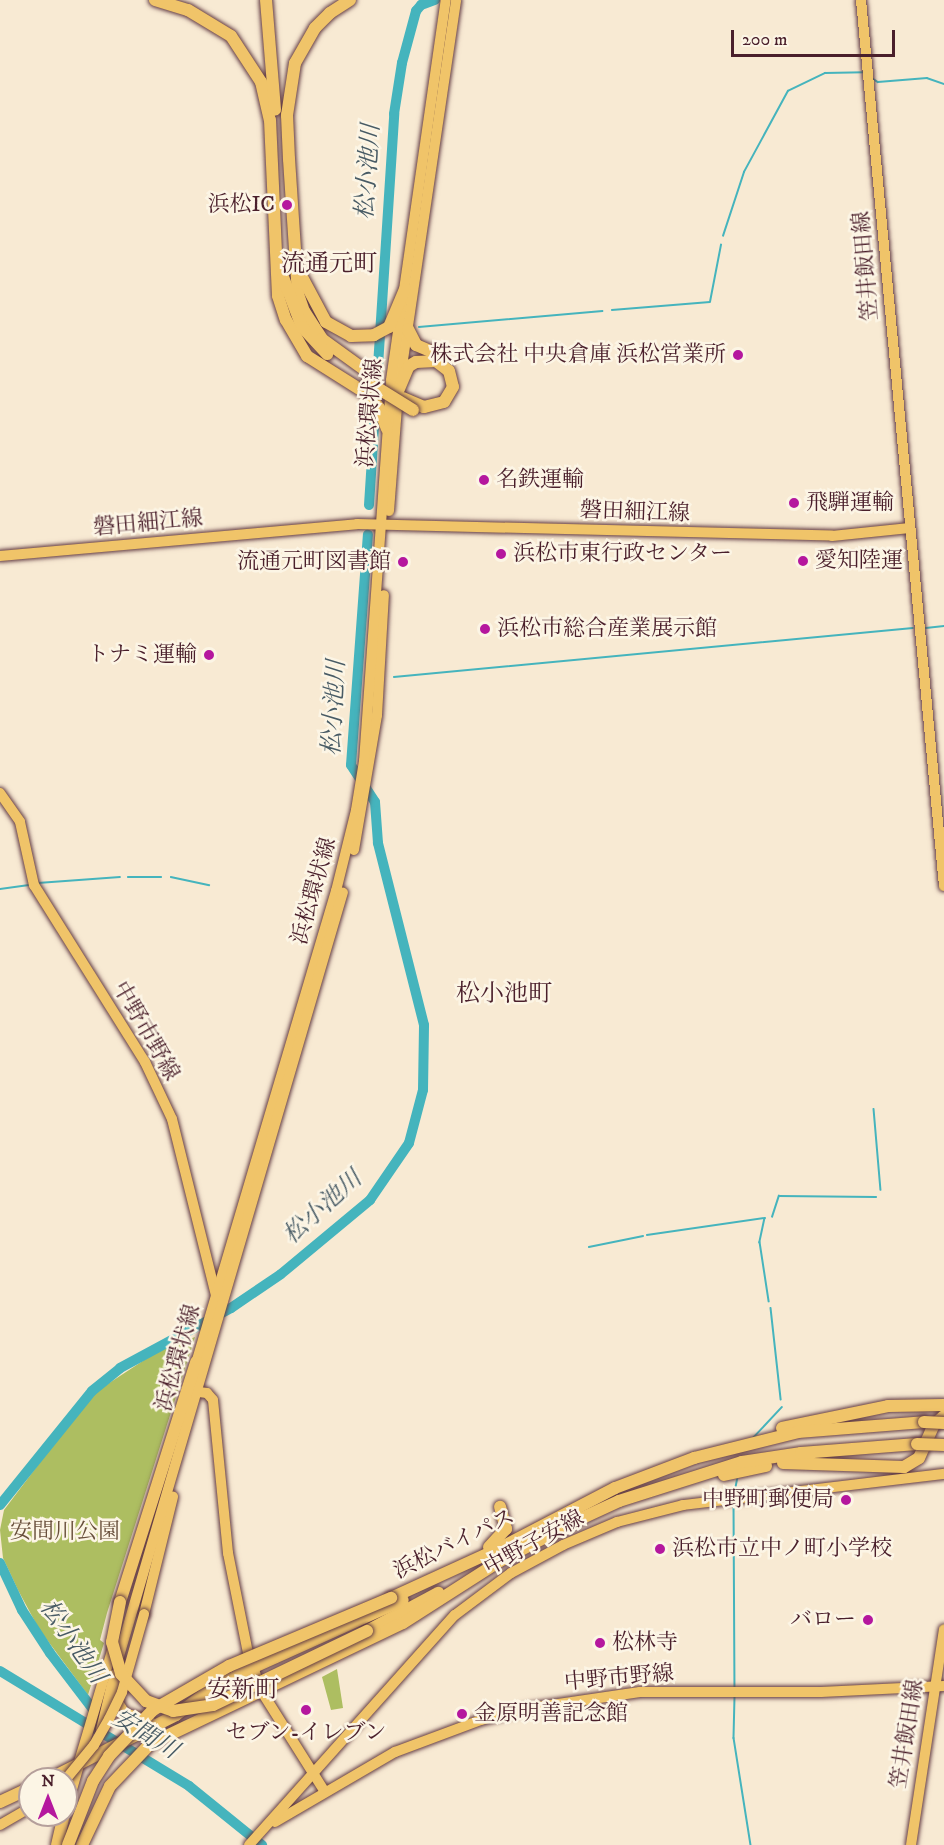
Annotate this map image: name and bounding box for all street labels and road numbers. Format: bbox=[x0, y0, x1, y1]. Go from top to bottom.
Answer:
street label: 笠井飯田線 bbox=[848, 210, 884, 322]
street label: 浜松環状線 bbox=[352, 357, 388, 469]
street label: 磐田細江線 bbox=[580, 497, 690, 527]
street label: 磐田細江線 bbox=[92, 505, 204, 541]
street label: 浜松環状線 bbox=[286, 834, 342, 948]
street label: 中野市野線 bbox=[107, 977, 185, 1085]
street label: 浜松環状線 bbox=[150, 1301, 206, 1415]
street label: 浜松バイパス bbox=[389, 1503, 519, 1585]
street label: 中野子安線 bbox=[479, 1505, 589, 1581]
street label: 中野市野線 bbox=[563, 1660, 675, 1696]
street label: 笠井飯田線 bbox=[885, 1678, 929, 1790]

